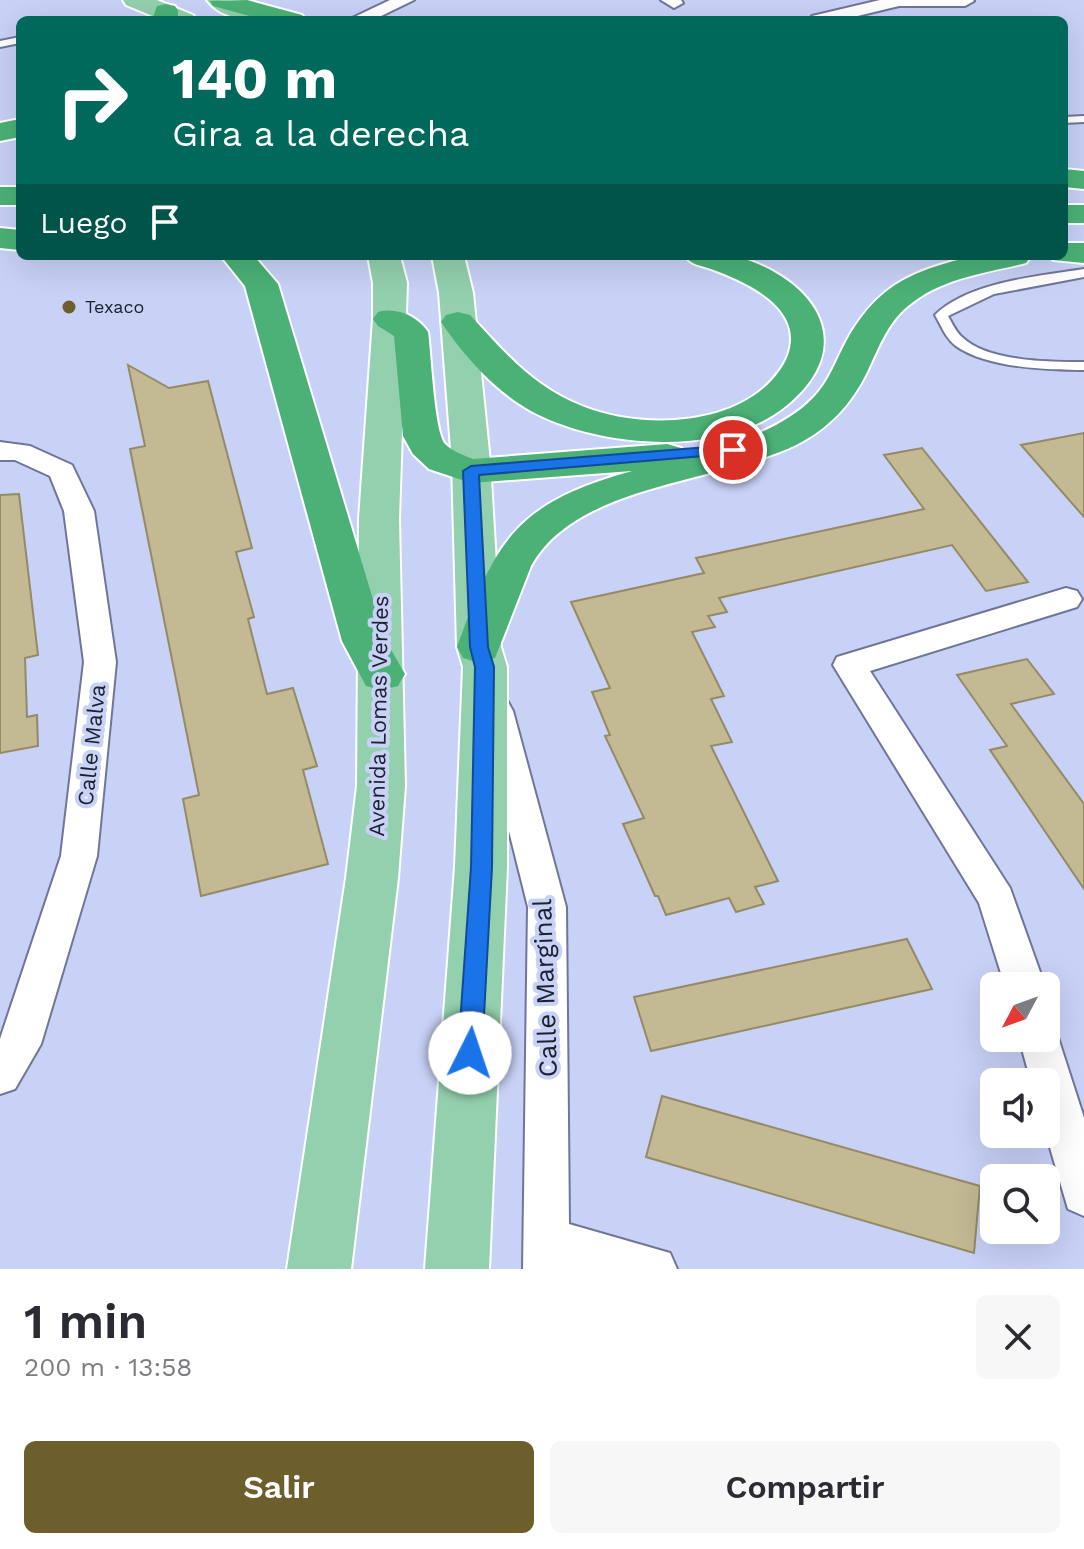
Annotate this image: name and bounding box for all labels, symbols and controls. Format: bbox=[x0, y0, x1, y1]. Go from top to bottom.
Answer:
text: 140 m bbox=[172, 46, 337, 112]
icon: right bbox=[40, 48, 144, 152]
text: Gira a la derecha bbox=[172, 113, 469, 155]
icon: arrive bbox=[143, 200, 187, 244]
text: Luego bbox=[40, 205, 127, 240]
place label: Texaco bbox=[85, 296, 144, 317]
marker: Texaco bbox=[60, 298, 78, 316]
pin bbox=[699, 416, 767, 484]
icon: arrive bbox=[711, 428, 755, 472]
street label: Avenida Lomas Verdes bbox=[364, 595, 393, 837]
street label: Calle Malva bbox=[73, 683, 110, 807]
street label: Calle Marginal bbox=[527, 898, 563, 1078]
north arrow bbox=[980, 972, 1060, 1052]
map controls bbox=[980, 972, 1060, 1244]
position arrow bbox=[428, 1011, 512, 1095]
button: sound bbox=[980, 1068, 1060, 1148]
button: search bbox=[980, 1164, 1060, 1244]
text: 1 min bbox=[24, 1293, 147, 1350]
button: close bbox=[976, 1295, 1060, 1379]
text: 200 m · 13:58 bbox=[24, 1352, 192, 1382]
button: Salir bbox=[24, 1441, 534, 1533]
button: Compartir bbox=[550, 1441, 1060, 1533]

